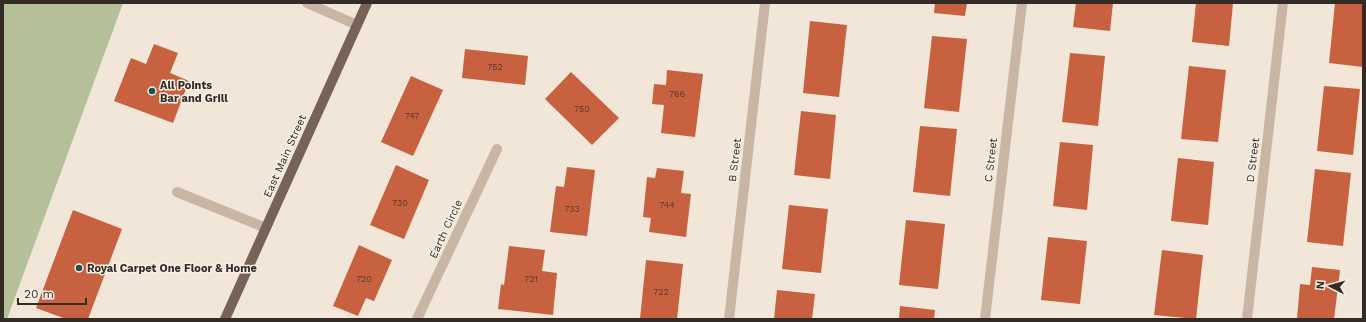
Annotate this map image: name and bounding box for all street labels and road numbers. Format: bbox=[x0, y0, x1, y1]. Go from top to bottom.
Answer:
street label: East Main Street bbox=[261, 112, 309, 200]
street label: B Street bbox=[726, 137, 744, 183]
street label: C Street bbox=[982, 137, 1000, 183]
street label: D Street bbox=[1244, 137, 1262, 183]
street label: Earth Circle bbox=[427, 198, 465, 260]

